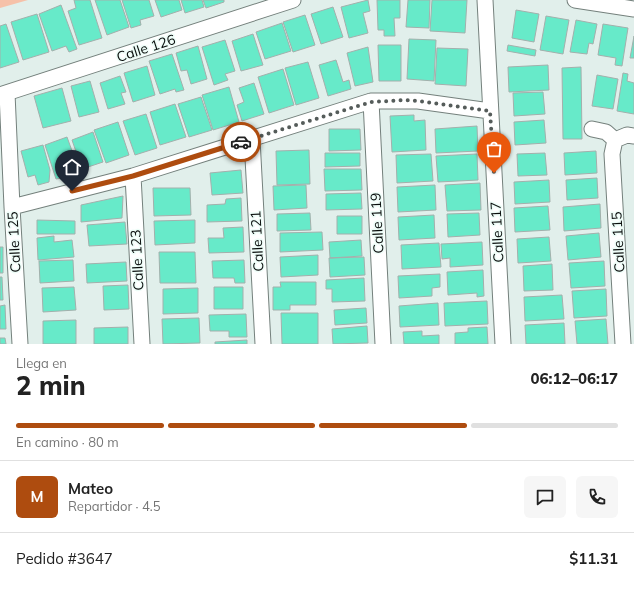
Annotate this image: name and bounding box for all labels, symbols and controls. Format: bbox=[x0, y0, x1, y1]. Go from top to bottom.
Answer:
street label: Calle 126 bbox=[114, 30, 178, 66]
courier bbox=[221, 122, 261, 162]
icon: car bbox=[230, 131, 252, 153]
pin bbox=[477, 132, 511, 173]
icon: bag bbox=[483, 138, 505, 160]
pin bbox=[55, 150, 89, 191]
icon: home bbox=[61, 156, 83, 178]
street label: Calle 119 bbox=[366, 192, 388, 254]
street label: Calle 117 bbox=[486, 201, 508, 263]
street label: Calle 121 bbox=[246, 210, 268, 272]
street label: Calle 125 bbox=[3, 211, 25, 273]
street label: Calle 115 bbox=[607, 211, 629, 273]
street label: Calle 123 bbox=[126, 229, 148, 291]
text: Llega en bbox=[16, 355, 67, 371]
text: 2 min bbox=[16, 369, 86, 402]
text: 06:12–06:17 bbox=[531, 369, 618, 388]
text: En camino · 80 m bbox=[16, 434, 119, 450]
button: chat bbox=[524, 476, 566, 518]
button: phone bbox=[576, 476, 618, 518]
text: Mateo bbox=[68, 479, 113, 498]
text: M bbox=[30, 487, 44, 506]
text: Repartidor · 4.5 bbox=[68, 498, 161, 514]
text: Pedido #3647 bbox=[16, 549, 113, 568]
text: $11.31 bbox=[569, 549, 618, 568]

